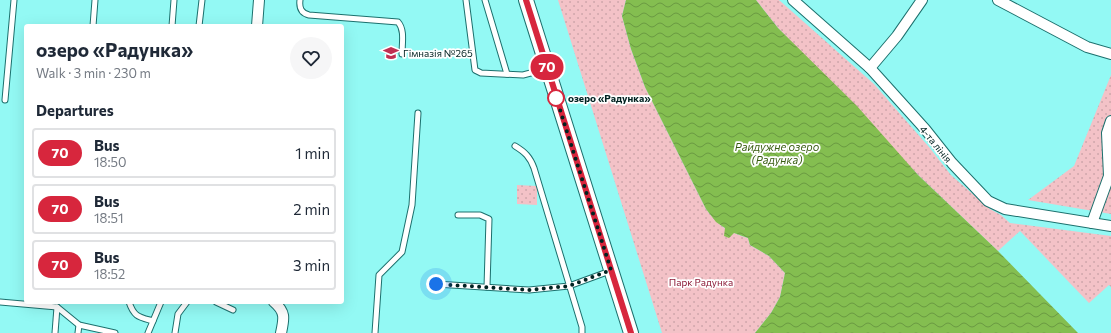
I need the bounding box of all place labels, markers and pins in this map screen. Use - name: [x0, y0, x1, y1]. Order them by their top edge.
- school or university icon: Гімназія №265: [382, 44, 400, 62]
- place label: Гімназія №265: [403, 47, 473, 59]
- marker: озеро «Радунка»: [547, 89, 565, 107]
- place label: озеро «Радунка»: [568, 92, 651, 104]

